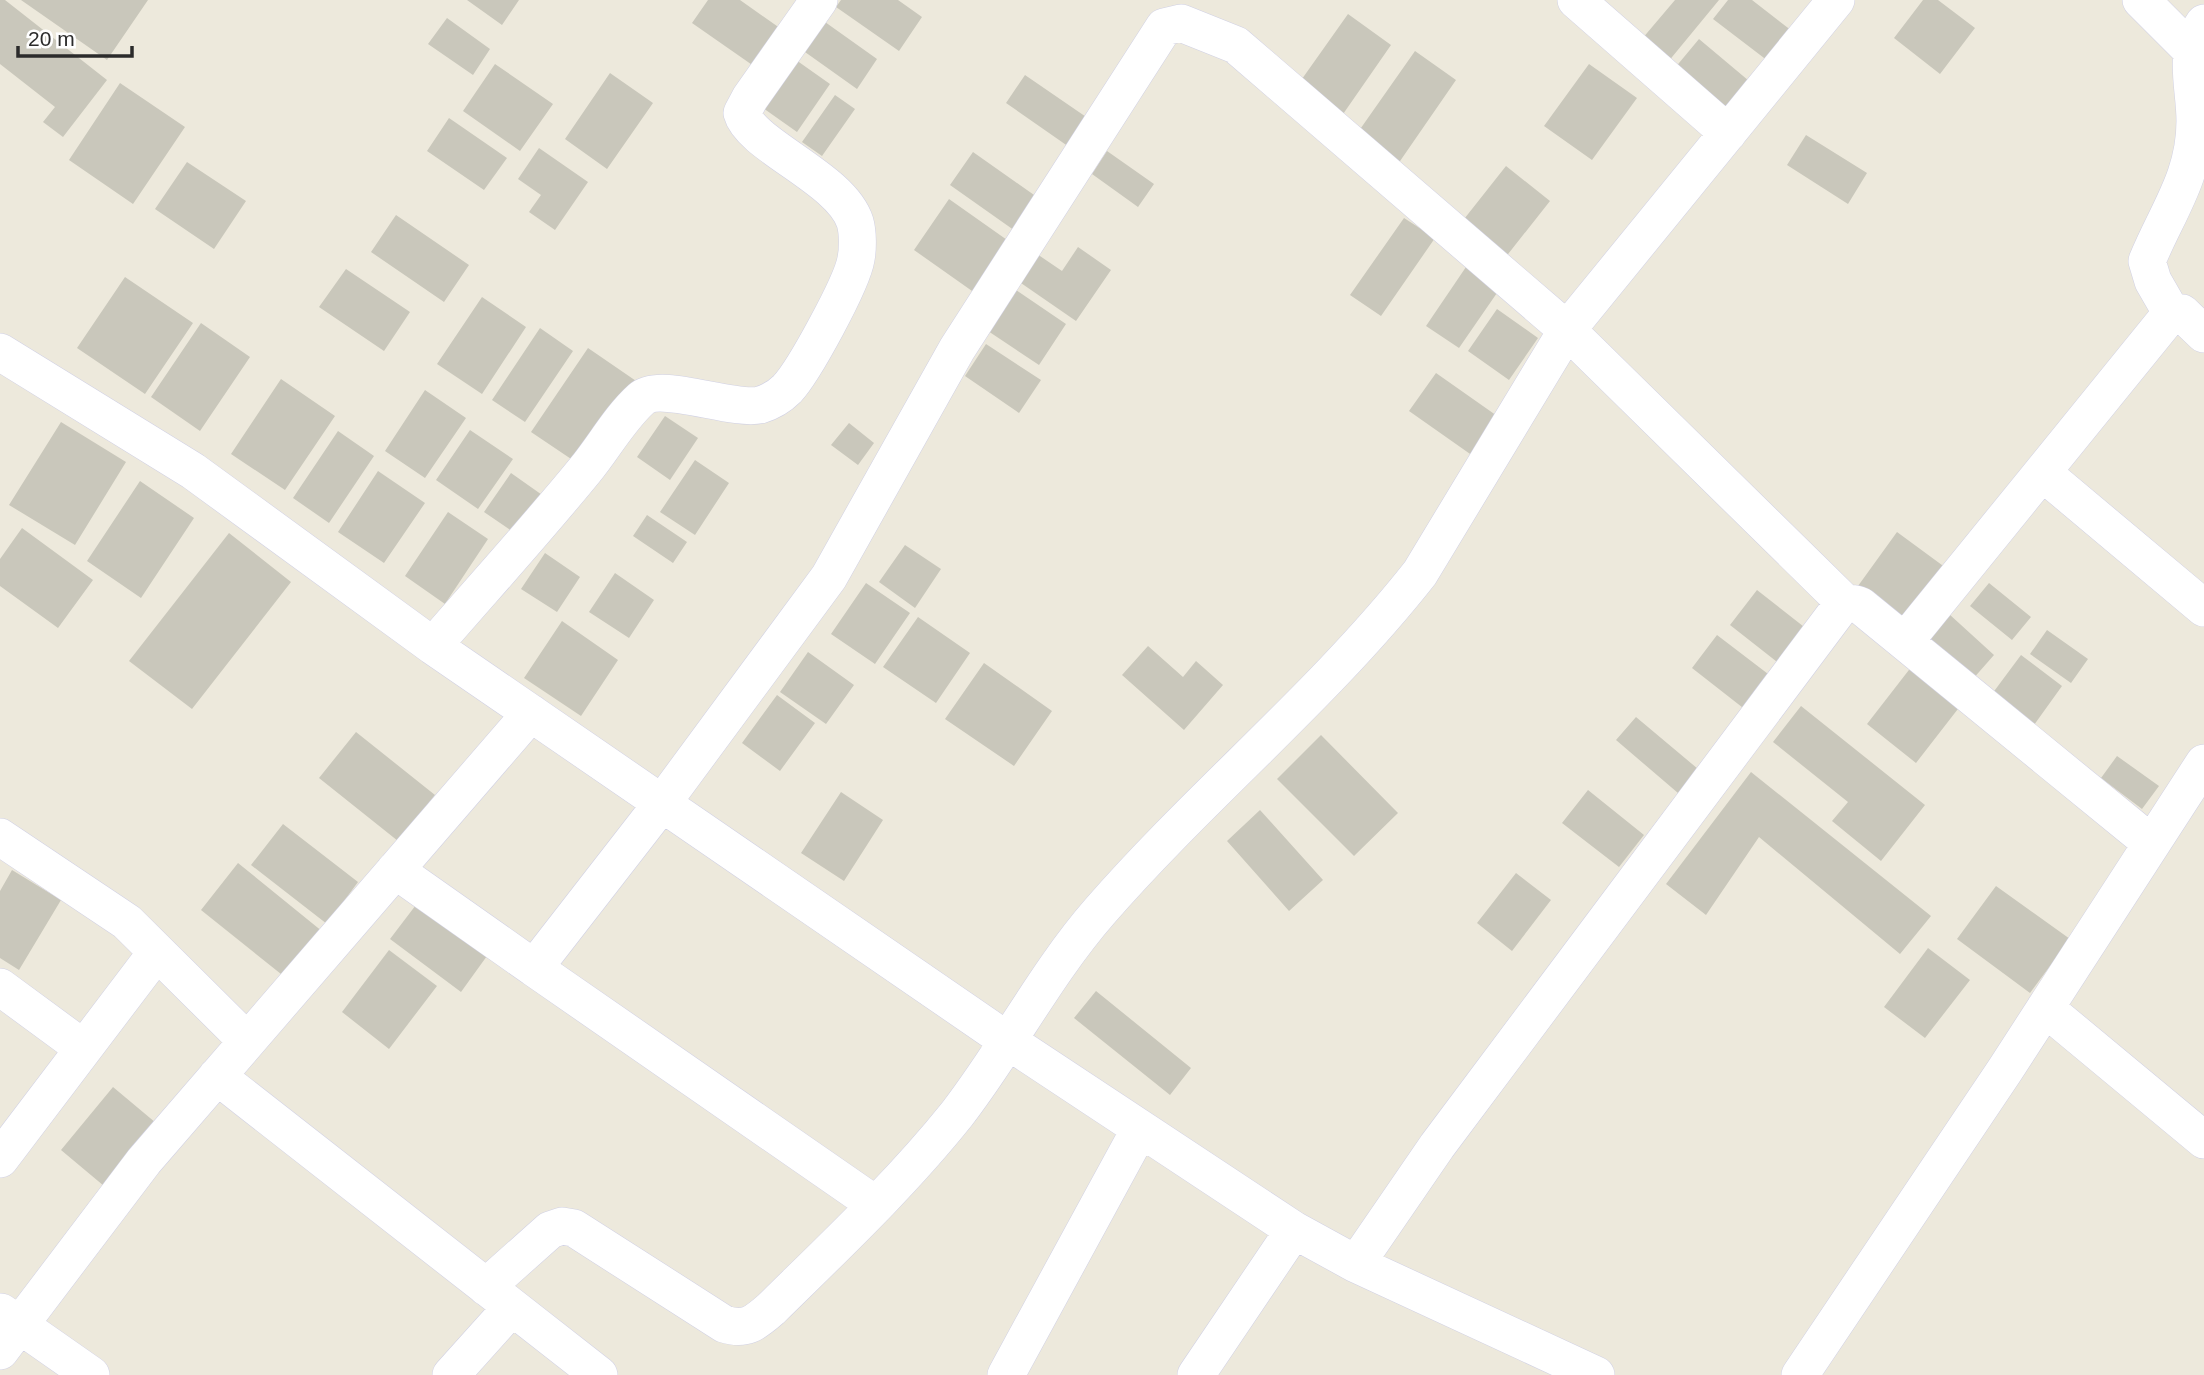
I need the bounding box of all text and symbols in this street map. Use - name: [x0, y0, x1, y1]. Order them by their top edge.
- scale bar: [18, 14, 131, 58]
- text: 20 m: [28, 27, 75, 50]

